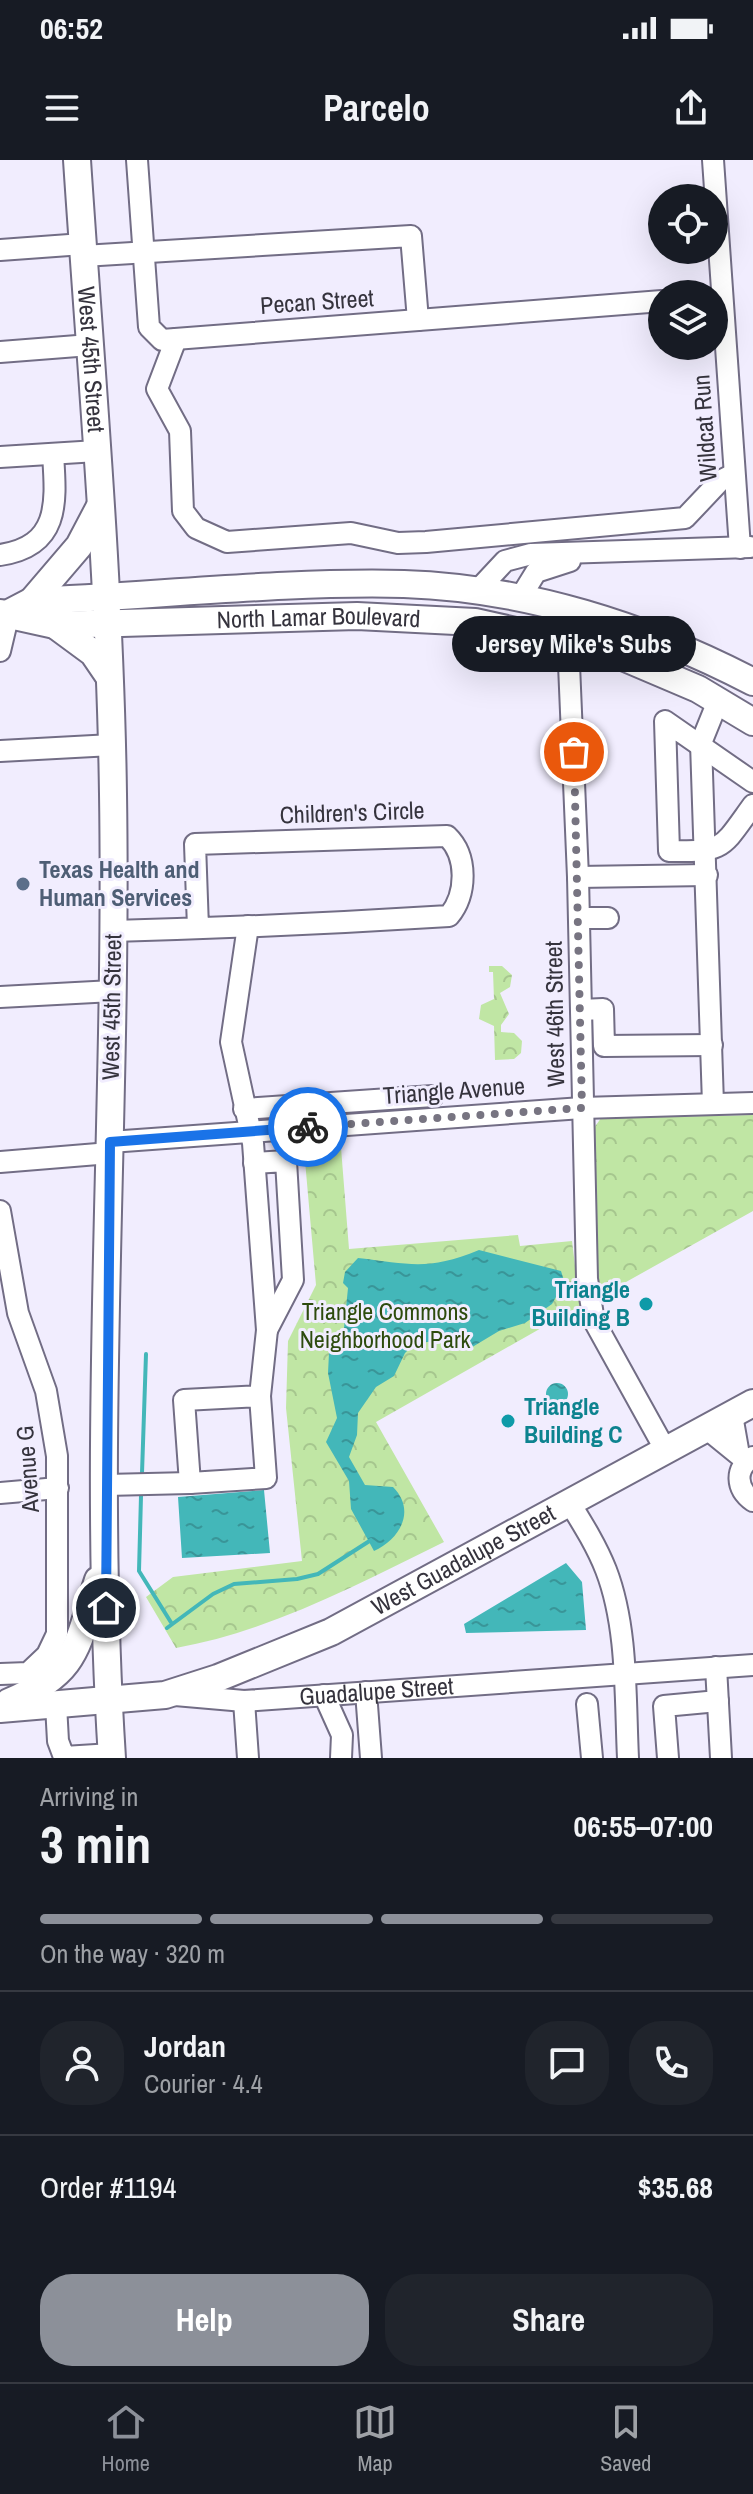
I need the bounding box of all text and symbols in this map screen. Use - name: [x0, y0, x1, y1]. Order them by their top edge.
- text: 06:52: [40, 8, 103, 48]
- text: Parcelo: [323, 84, 430, 132]
- icon: menu: [40, 86, 84, 130]
- icon: share: [669, 86, 713, 130]
- map controls: [648, 184, 728, 360]
- button: locate: [648, 184, 728, 264]
- button: layers: [648, 280, 728, 360]
- street label: Pecan Street: [259, 281, 375, 321]
- street label: West 45th Street: [71, 285, 113, 434]
- street label: Wildcat Run: [684, 373, 724, 483]
- street label: North Lamar Boulevard: [216, 599, 421, 635]
- callout: Jersey Mike's Subs: [452, 616, 696, 672]
- text: Jersey Mike's Subs: [476, 626, 672, 661]
- pin: [540, 718, 608, 786]
- icon: bag: [552, 730, 596, 774]
- street label: Children's Circle: [279, 793, 425, 831]
- place label: Texas Health and Human Services: [39, 853, 199, 913]
- marker: Texas Health and Human Services: [14, 875, 32, 893]
- street label: West 45th Street: [94, 933, 128, 1080]
- street label: West 46th Street: [537, 940, 571, 1087]
- street label: Triangle Avenue: [382, 1069, 526, 1111]
- courier: [268, 1087, 348, 1167]
- icon: bike: [286, 1105, 330, 1149]
- place label: Triangle Building B: [532, 1273, 630, 1333]
- park label: Triangle Commons Neighborhood Park: [300, 1295, 470, 1355]
- marker: Triangle Building B: [637, 1295, 655, 1313]
- place label: Triangle Building C: [524, 1390, 622, 1450]
- marker: Triangle Building C: [499, 1412, 517, 1430]
- street label: Avenue G: [8, 1424, 46, 1515]
- street label: West Guadalupe Street: [366, 1496, 561, 1622]
- pin: [72, 1574, 140, 1642]
- icon: home: [84, 1586, 128, 1630]
- street label: Guadalupe Street: [298, 1669, 455, 1712]
- text: Arriving in: [40, 1779, 138, 1814]
- text: 06:55–07:00: [574, 1806, 713, 1846]
- text: 3 min: [40, 1809, 151, 1879]
- text: On the way · 320 m: [40, 1936, 225, 1971]
- button: person: [40, 2021, 124, 2105]
- button: chat: [525, 2021, 609, 2105]
- button: phone: [629, 2021, 713, 2105]
- text: Jordan: [144, 2026, 226, 2066]
- text: Courier · 4.4: [144, 2066, 263, 2101]
- text: Order #1194: [40, 2167, 176, 2207]
- text: $35.68: [638, 2167, 713, 2207]
- button: Help: [40, 2274, 369, 2366]
- button: Share: [385, 2274, 713, 2366]
- tab: Home: [102, 2400, 150, 2478]
- tab: Map: [353, 2400, 397, 2478]
- tab: Saved: [600, 2400, 651, 2478]

